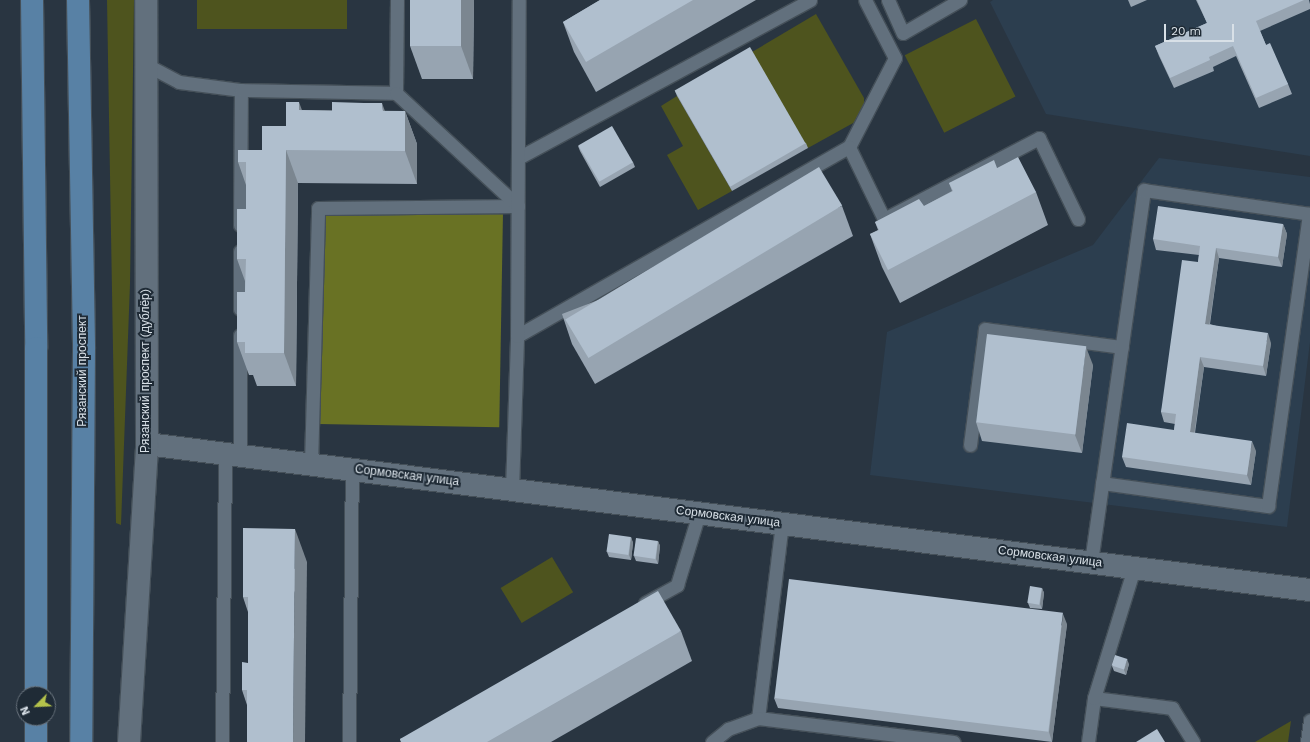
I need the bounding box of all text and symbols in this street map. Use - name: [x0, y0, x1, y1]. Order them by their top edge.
- scale bar: [1166, 16, 1236, 42]
- text: 20 m: [1171, 24, 1201, 38]
- street label: Рязанский проспект (дублёр): [139, 289, 153, 453]
- street label: Рязанский проспект: [76, 315, 90, 427]
- street label: Сормовская улица: [354, 462, 460, 490]
- street label: Сормовская улица: [675, 503, 781, 531]
- street label: Сормовская улица: [997, 543, 1103, 571]
- north arrow: [16, 686, 56, 726]
- text: N: [18, 704, 33, 717]

